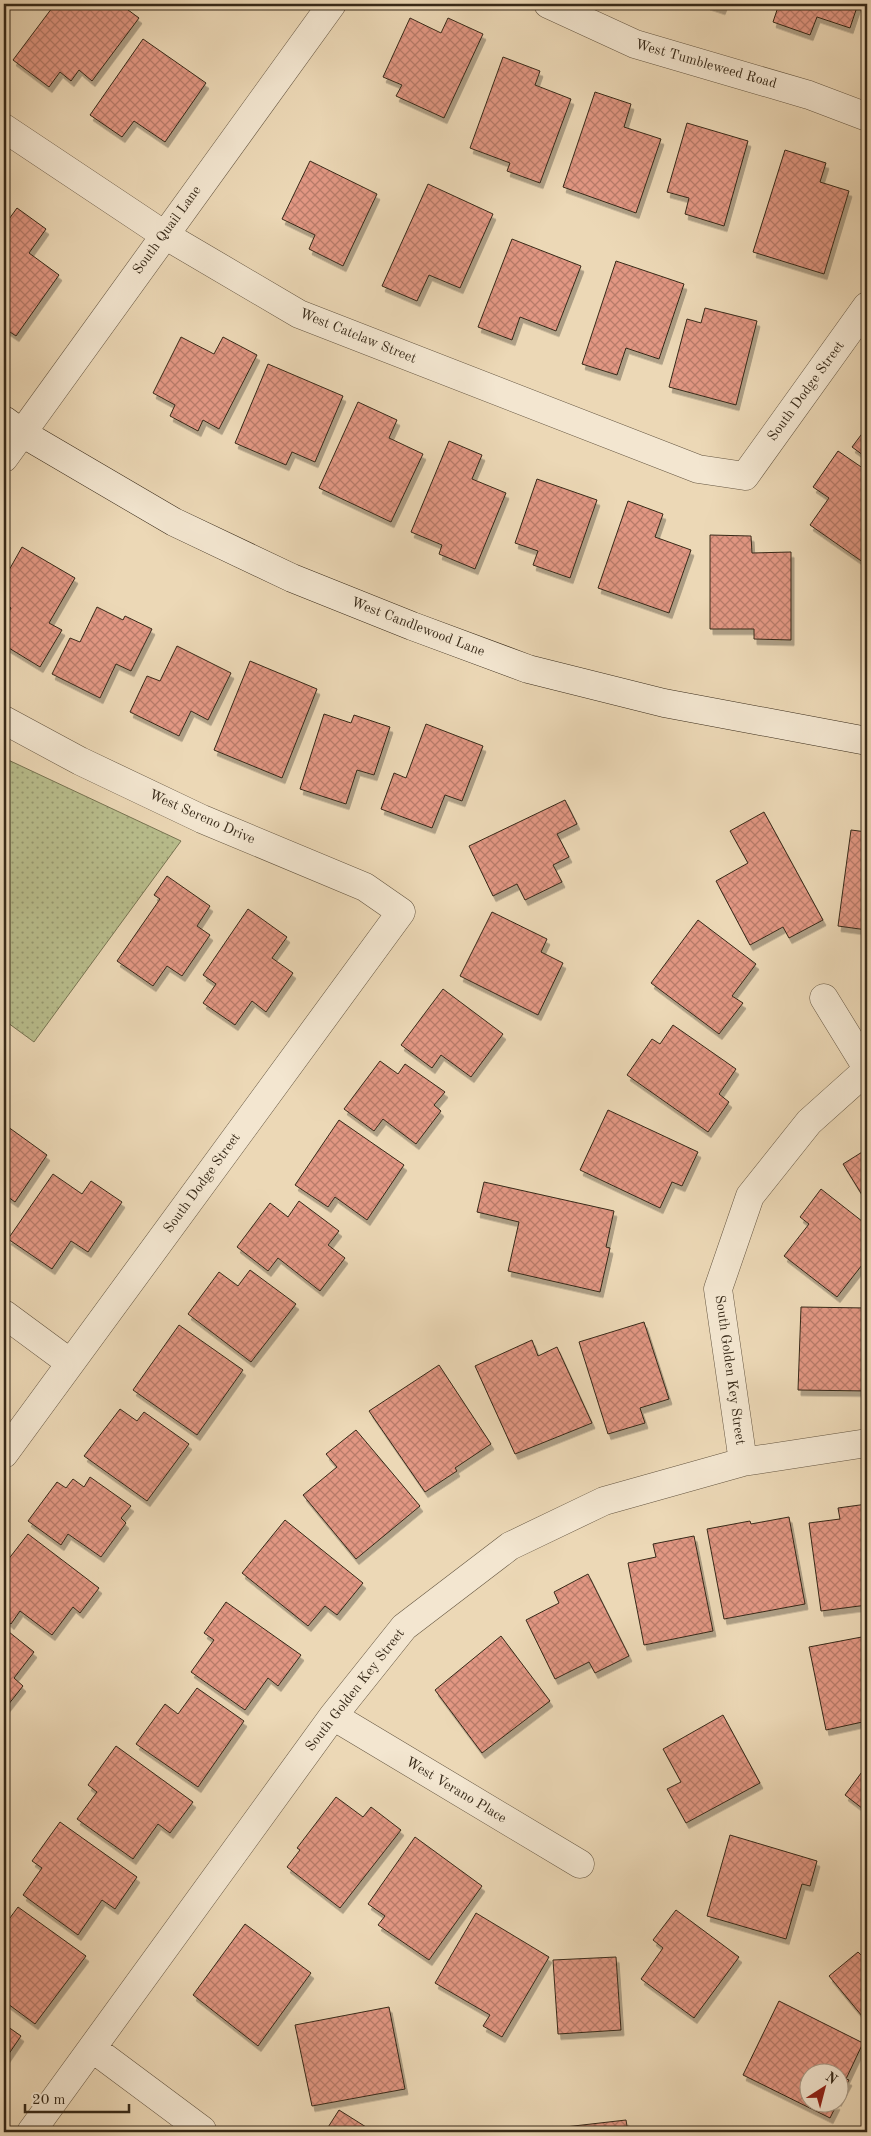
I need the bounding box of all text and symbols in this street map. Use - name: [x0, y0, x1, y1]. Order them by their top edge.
- street label: West Tumbleweed Road: [634, 37, 778, 91]
- street label: South Quail Lane: [130, 183, 204, 277]
- street label: West Catclaw Street: [298, 306, 418, 366]
- street label: South Dodge Street: [765, 338, 847, 444]
- street label: West Candlewood Lane: [349, 595, 487, 659]
- street label: West Sereno Drive: [147, 787, 257, 847]
- street label: South Dodge Street: [161, 1130, 243, 1236]
- street label: South Golden Key Street: [713, 1294, 747, 1446]
- street label: South Golden Key Street: [303, 1626, 407, 1754]
- street label: West Verano Place: [403, 1754, 509, 1826]
- north arrow: [798, 2064, 848, 2114]
- text: N: [823, 2069, 840, 2087]
- scale bar: [25, 2081, 129, 2113]
- text: 20 m: [32, 2093, 66, 2108]

